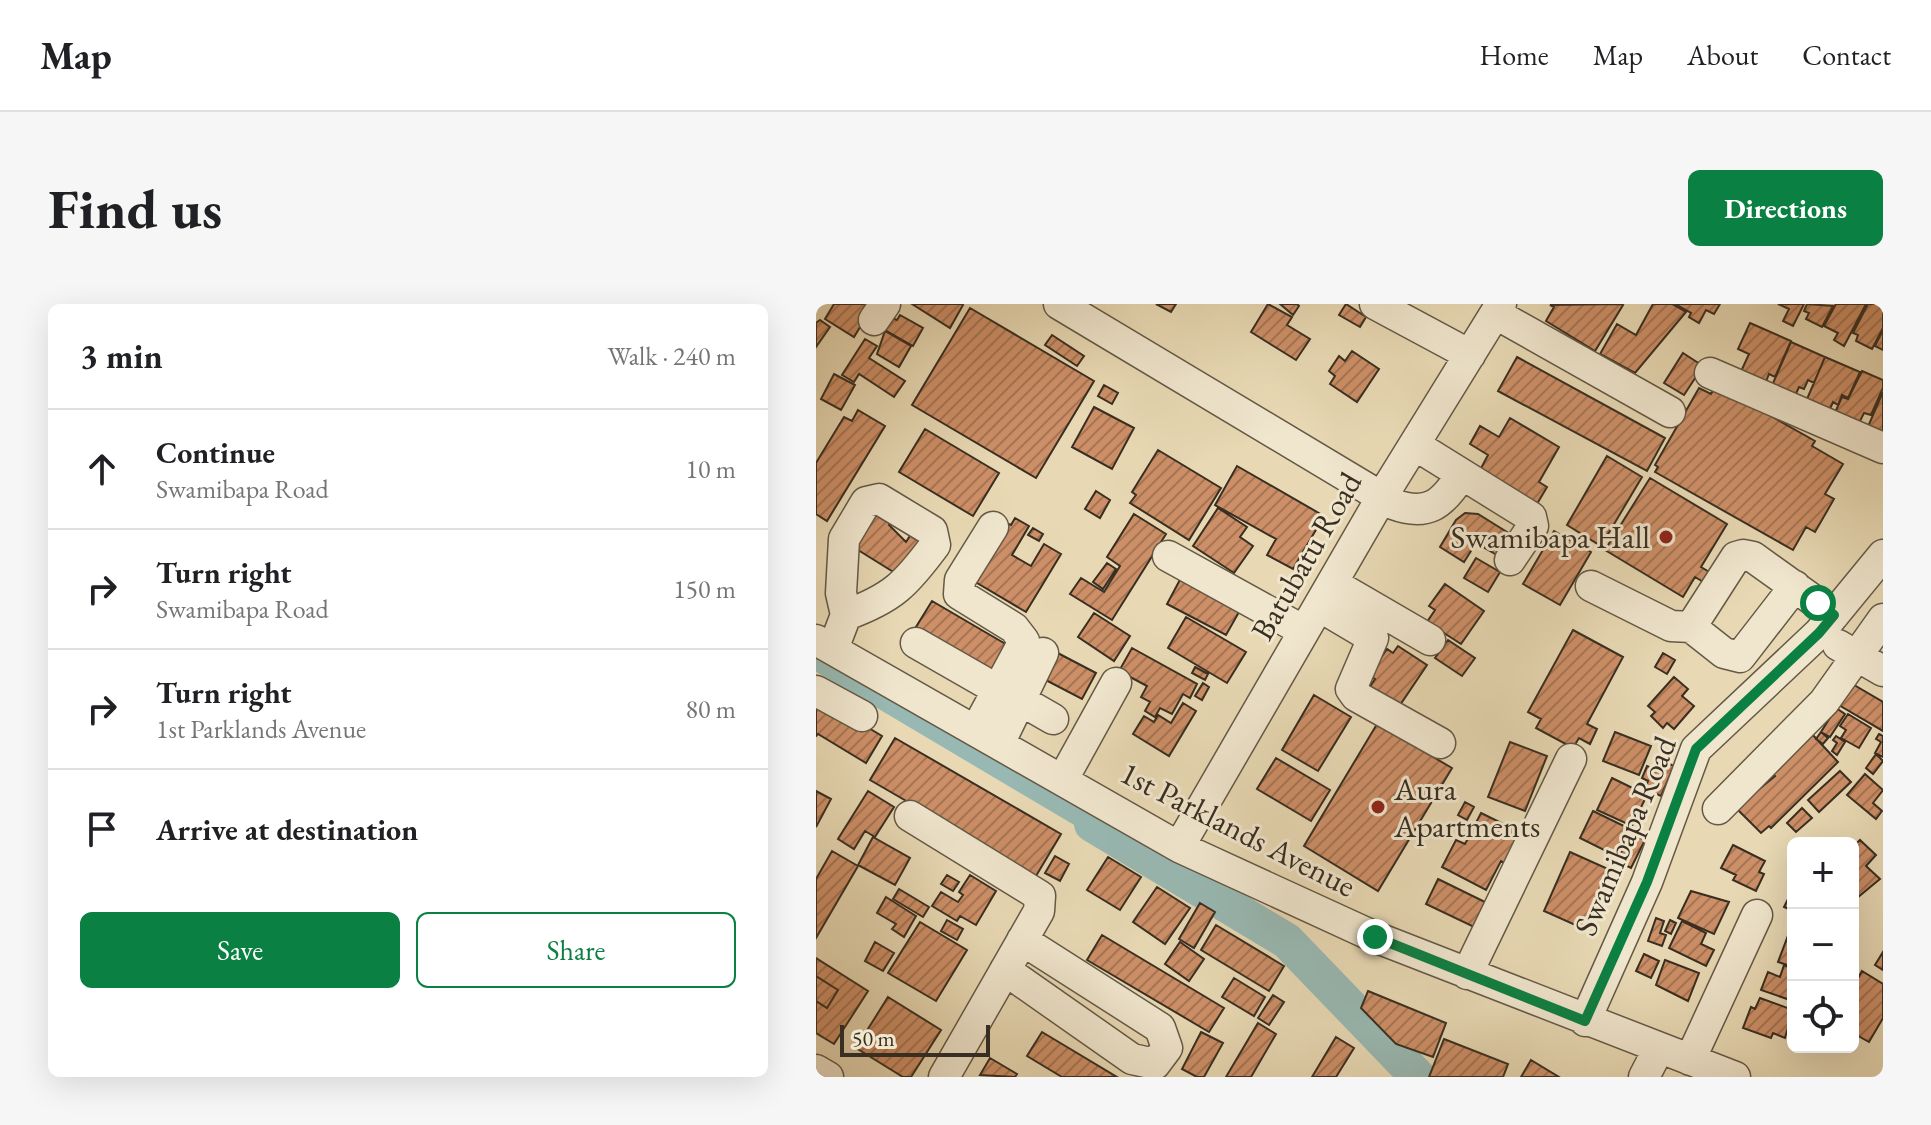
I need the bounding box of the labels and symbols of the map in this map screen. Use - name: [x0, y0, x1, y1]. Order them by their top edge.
- street label: Batubatu Road: [1241, 464, 1371, 648]
- place label: Swamibapa Hall: [1450, 516, 1650, 558]
- marker: Swamibapa Hall: [1657, 528, 1675, 546]
- route start: [1800, 585, 1836, 621]
- street label: Swamibapa Road: [1564, 729, 1686, 942]
- street label: 1st Parklands Avenue: [1113, 752, 1363, 906]
- place label: Aura Apartments: [1393, 768, 1540, 847]
- marker: Aura Apartments: [1369, 798, 1387, 816]
- route end: [1357, 919, 1393, 955]
- scale bar: [840, 1021, 990, 1057]

